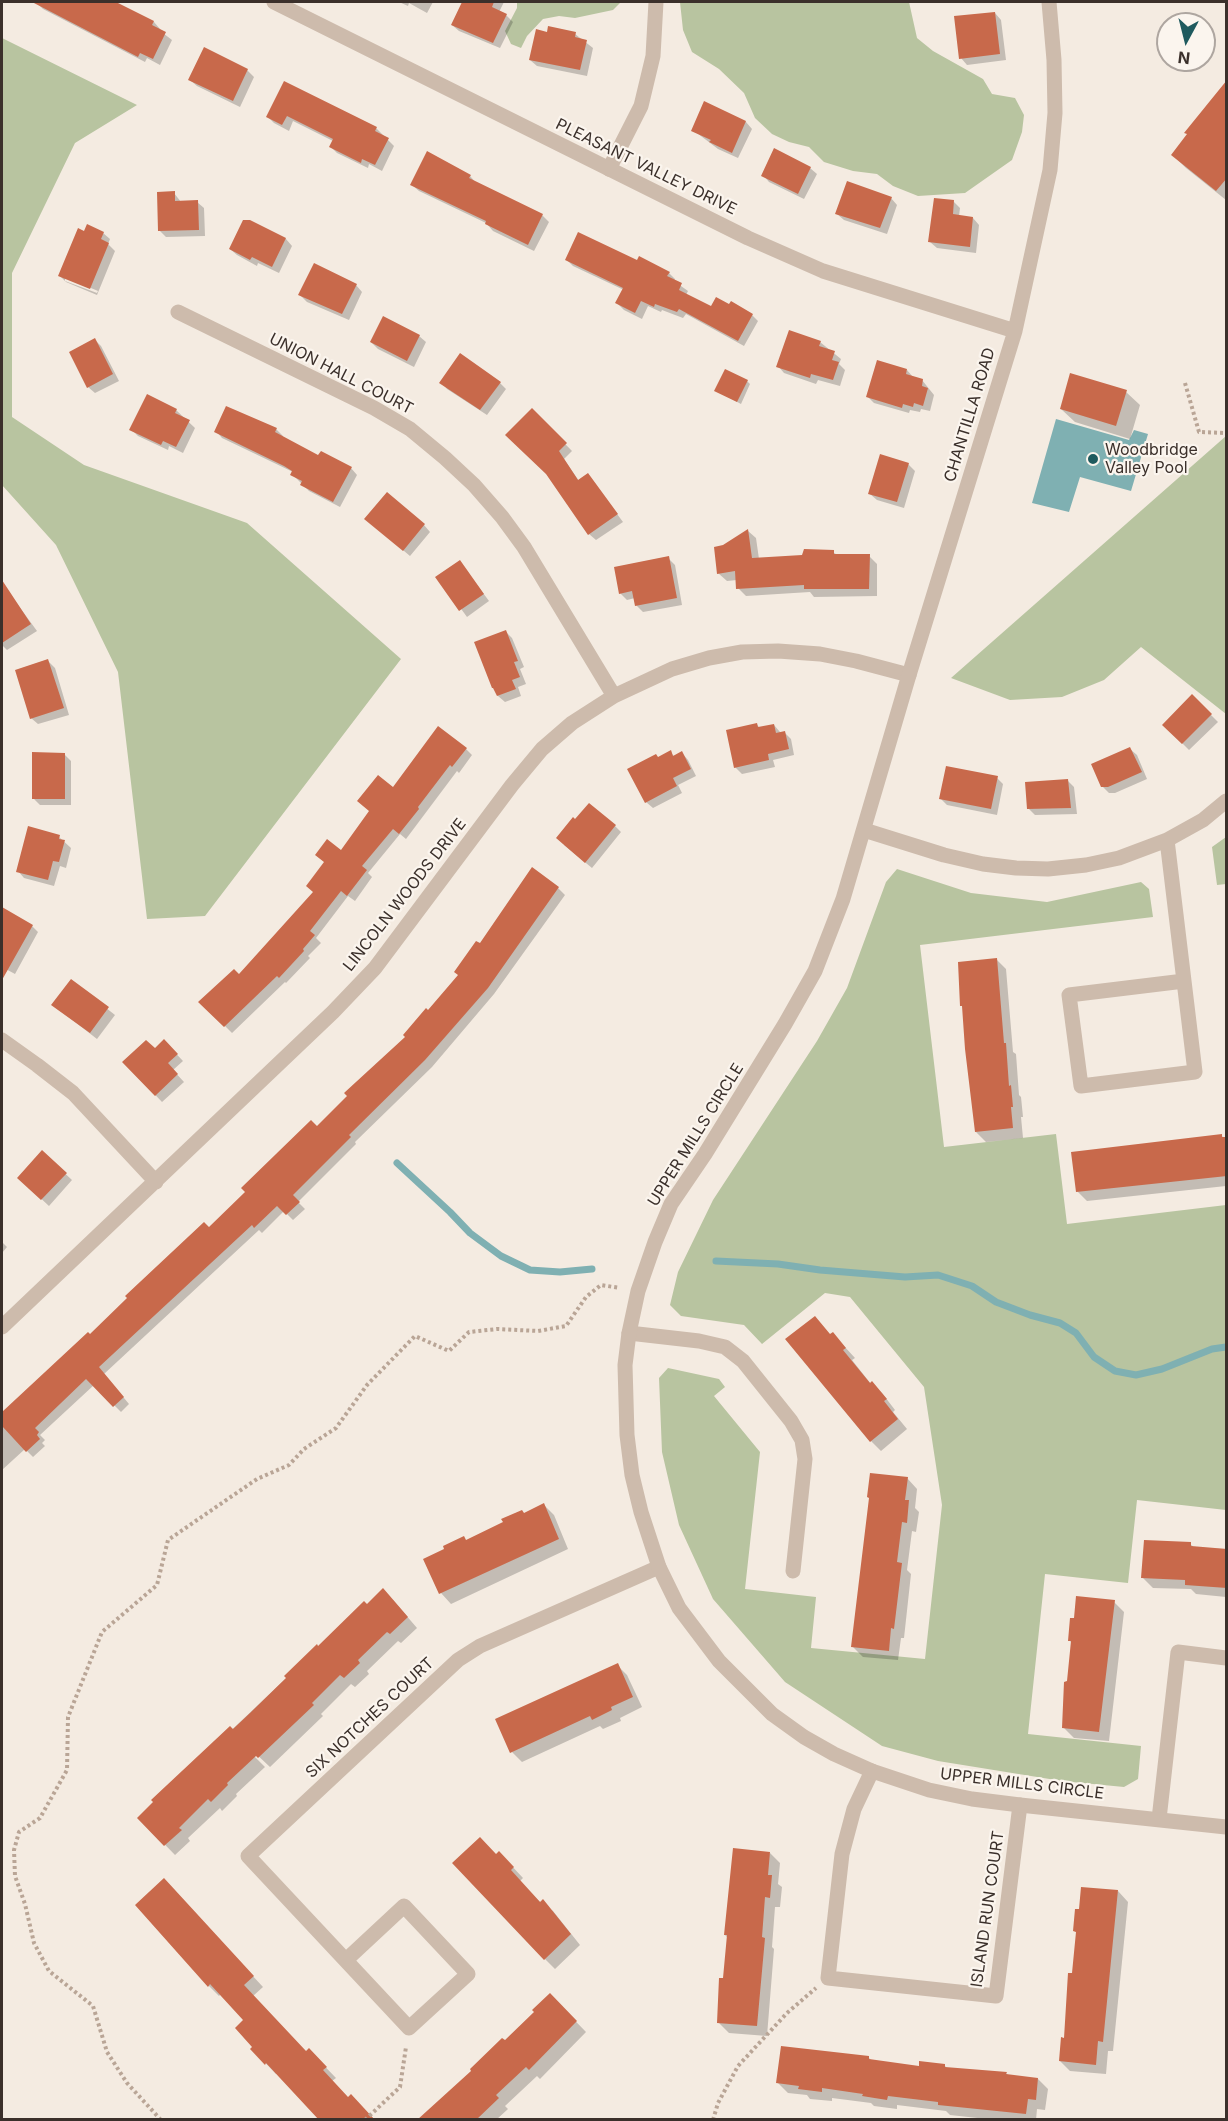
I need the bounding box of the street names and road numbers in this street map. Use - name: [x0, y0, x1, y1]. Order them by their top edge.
- street label: PLEASANT VALLEY DRIVE: [552, 115, 740, 219]
- street label: UNION HALL COURT: [266, 329, 416, 419]
- street label: CHANTILLA ROAD: [940, 345, 1000, 485]
- street label: LINCOLN WOODS DRIVE: [339, 815, 471, 975]
- street label: UPPER MILLS CIRCLE: [644, 1060, 748, 1210]
- street label: SIX NOTCHES COURT: [302, 1654, 438, 1782]
- street label: UPPER MILLS CIRCLE: [939, 1764, 1105, 1804]
- street label: ISLAND RUN COURT: [968, 1829, 1008, 1989]

